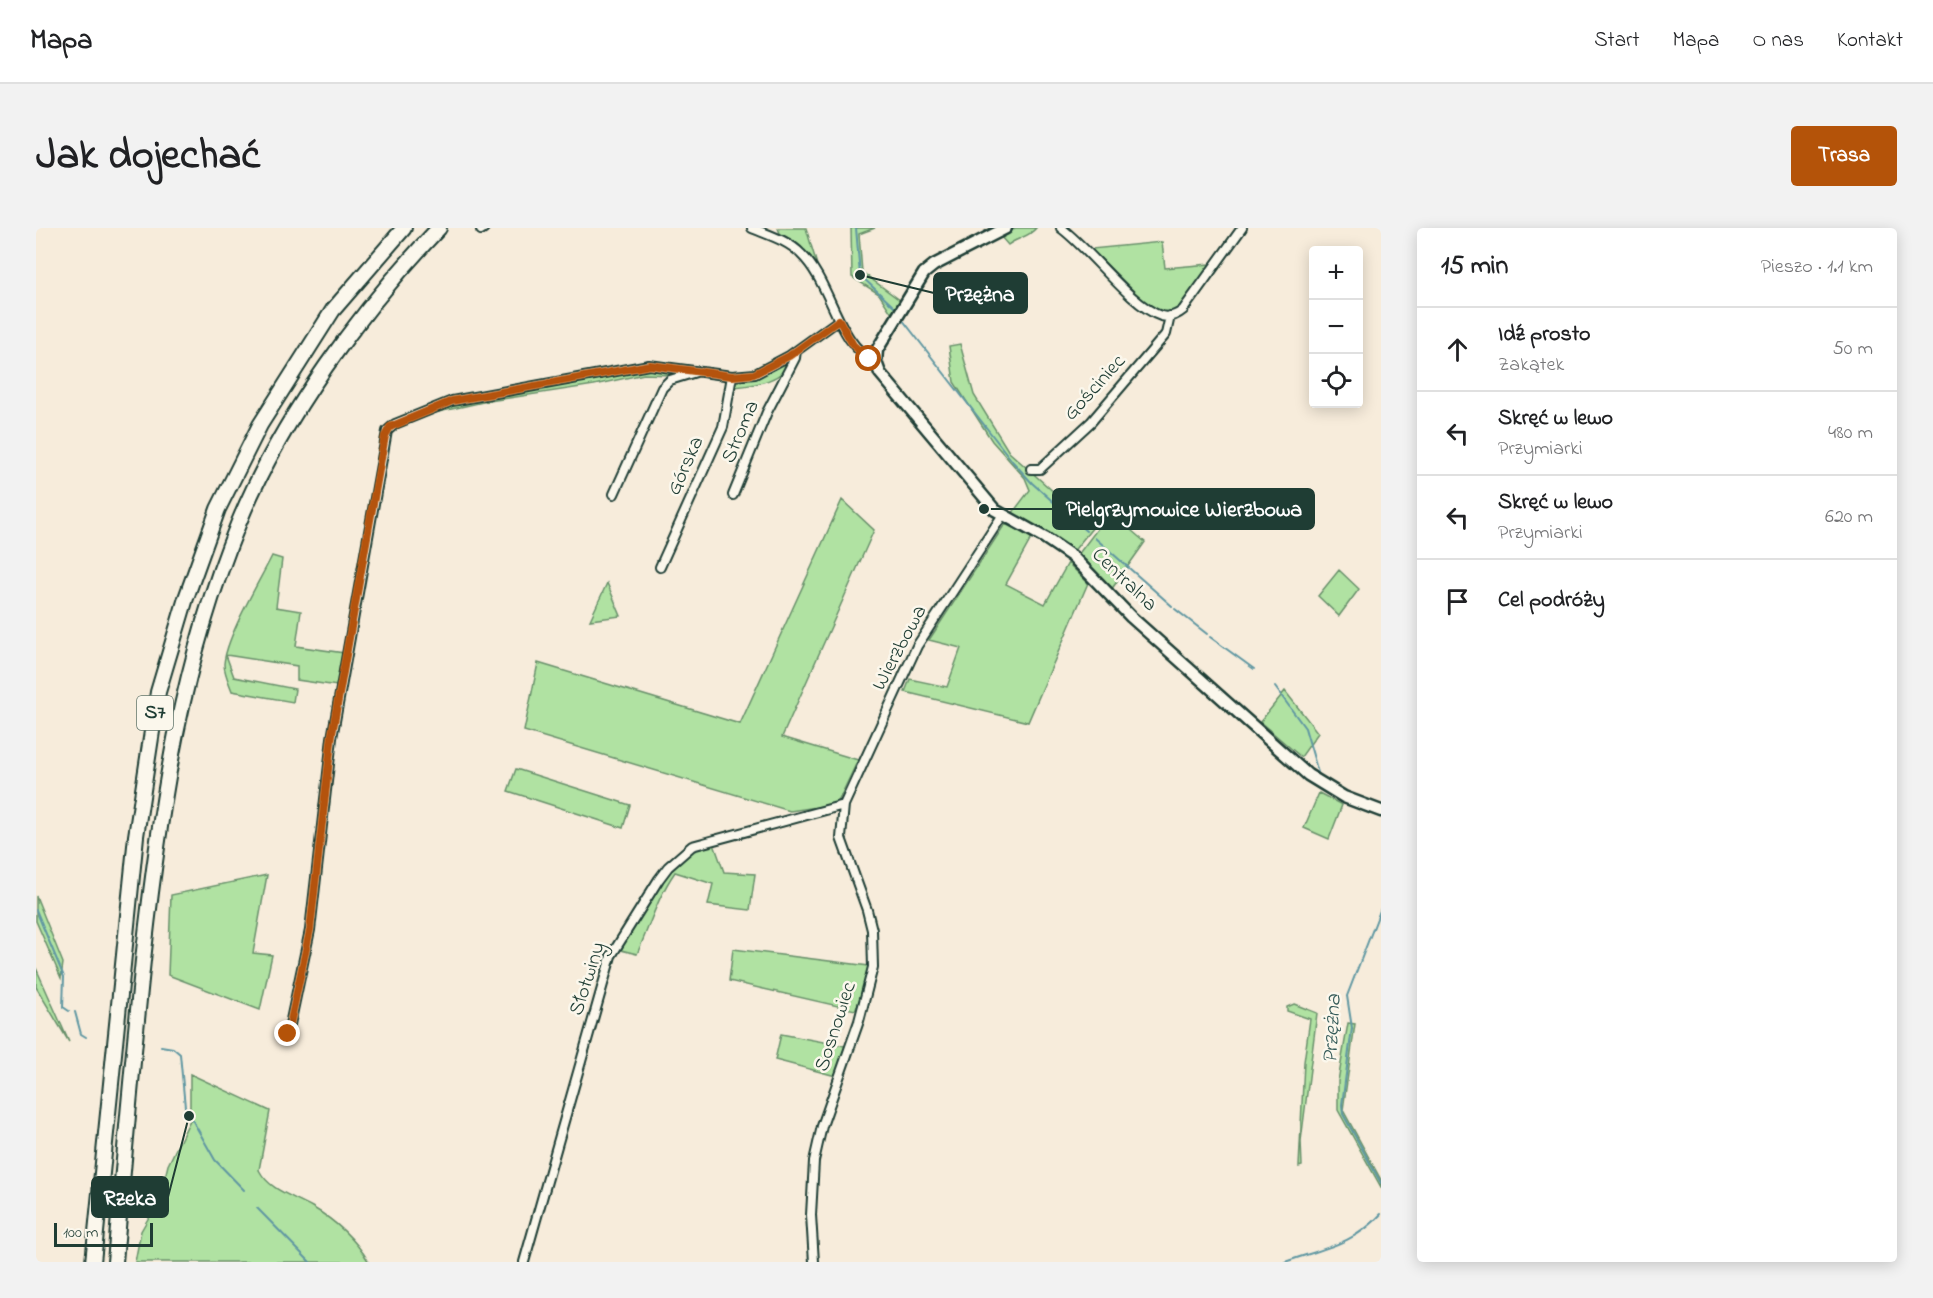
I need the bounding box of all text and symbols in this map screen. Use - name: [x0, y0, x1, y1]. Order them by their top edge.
- text: Mapa: [30, 21, 92, 62]
- text: Start: [1594, 26, 1640, 56]
- text: Mapa: [1673, 26, 1719, 56]
- text: O nas: [1752, 26, 1804, 56]
- text: Kontakt: [1837, 26, 1903, 56]
- text: Jak dojechać: [36, 126, 260, 187]
- button: Trasa: [1791, 126, 1897, 186]
- map controls: [1309, 246, 1363, 408]
- button: +: [1309, 246, 1363, 300]
- text: 15 min: [1441, 248, 1508, 286]
- text: Pieszo · 1.1 km: [1761, 253, 1873, 282]
- callout: Przężna: [934, 273, 1027, 313]
- text: Przężna: [945, 280, 1015, 312]
- button: −: [1309, 300, 1363, 354]
- text: Idź prosto: [1498, 319, 1591, 351]
- icon: ahead: [1441, 333, 1474, 366]
- text: 50 m: [1832, 335, 1873, 364]
- route start: [855, 345, 881, 371]
- street label: Gościniec: [1057, 347, 1134, 428]
- text: Zakątek: [1498, 351, 1564, 380]
- button: locate: [1309, 354, 1363, 408]
- street label: Stroma: [714, 396, 768, 468]
- text: Skręć w lewo: [1498, 403, 1613, 435]
- icon: left: [1441, 417, 1474, 450]
- text: 480 m: [1828, 419, 1873, 448]
- street label: Górska: [660, 432, 712, 500]
- text: Przymiarki: [1498, 435, 1583, 464]
- text: Skręć w lewo: [1498, 487, 1613, 519]
- callout: Pielgrzymowice Wierzbowa: [1053, 489, 1314, 529]
- text: Pielgrzymowice Wierzbowa: [1066, 495, 1302, 528]
- icon: left: [1441, 501, 1474, 534]
- text: 620 m: [1825, 503, 1873, 532]
- text: Przymiarki: [1498, 519, 1583, 548]
- street label: Centralna: [1084, 541, 1164, 619]
- icon: arrive: [1441, 585, 1474, 618]
- text: Cel podróży: [1498, 585, 1605, 617]
- street label: Wierzbowa: [865, 600, 935, 696]
- road number: S7: [137, 696, 173, 730]
- street label: Słotwiny: [562, 938, 616, 1020]
- street label: Sosnowiec: [807, 978, 865, 1076]
- water label: Przężna: [1315, 992, 1351, 1064]
- route end: [274, 1020, 300, 1046]
- callout: Rzeka: [92, 1177, 168, 1217]
- text: Rzeka: [104, 1184, 156, 1216]
- scale bar: [54, 1220, 153, 1248]
- text: 100 m: [63, 1221, 98, 1245]

